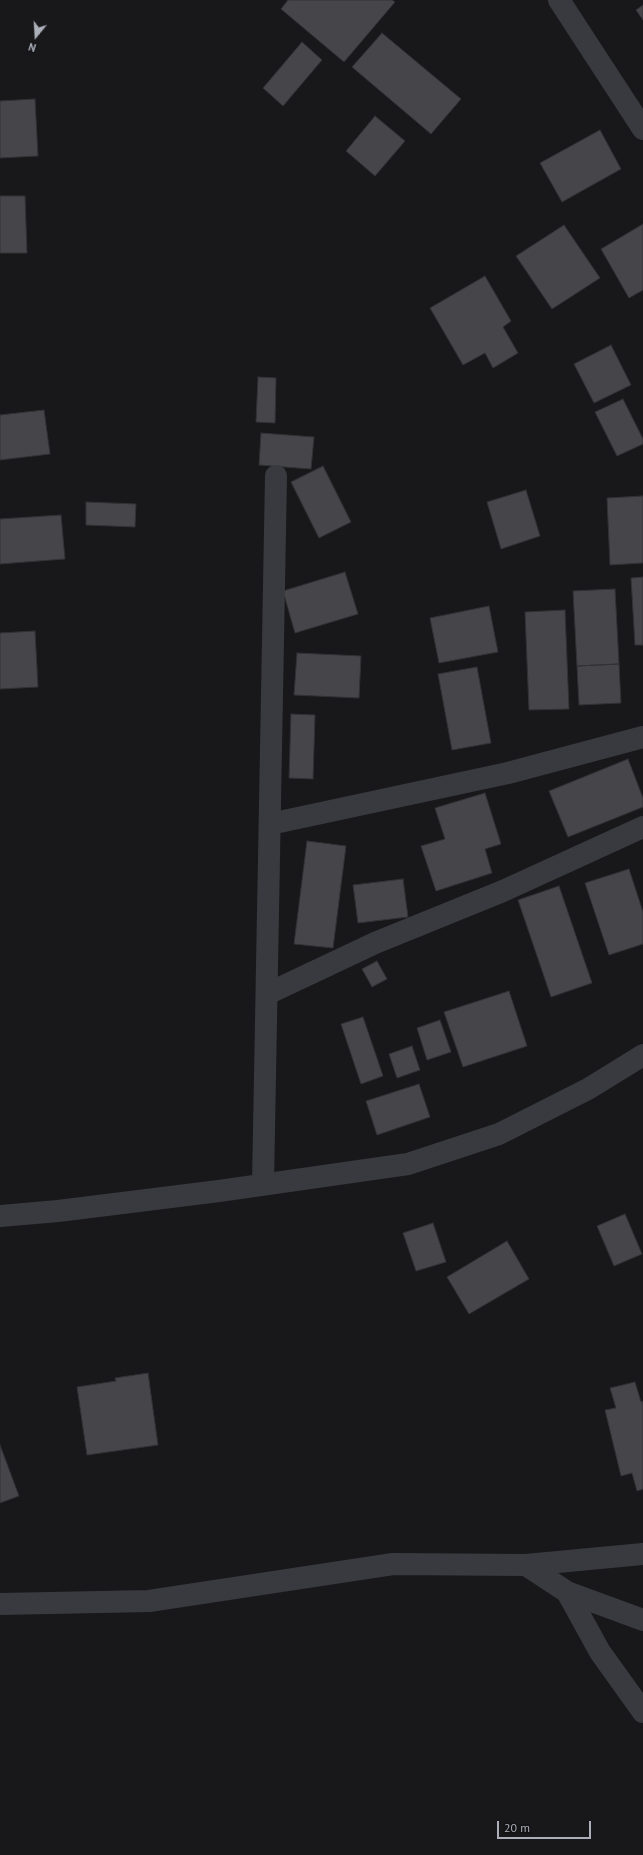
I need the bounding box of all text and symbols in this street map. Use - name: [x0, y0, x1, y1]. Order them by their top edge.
- north arrow: [16, 16, 56, 56]
- text: N: [27, 40, 38, 55]
- scale bar: [499, 1813, 593, 1839]
- text: 20 m: [504, 1820, 530, 1835]

